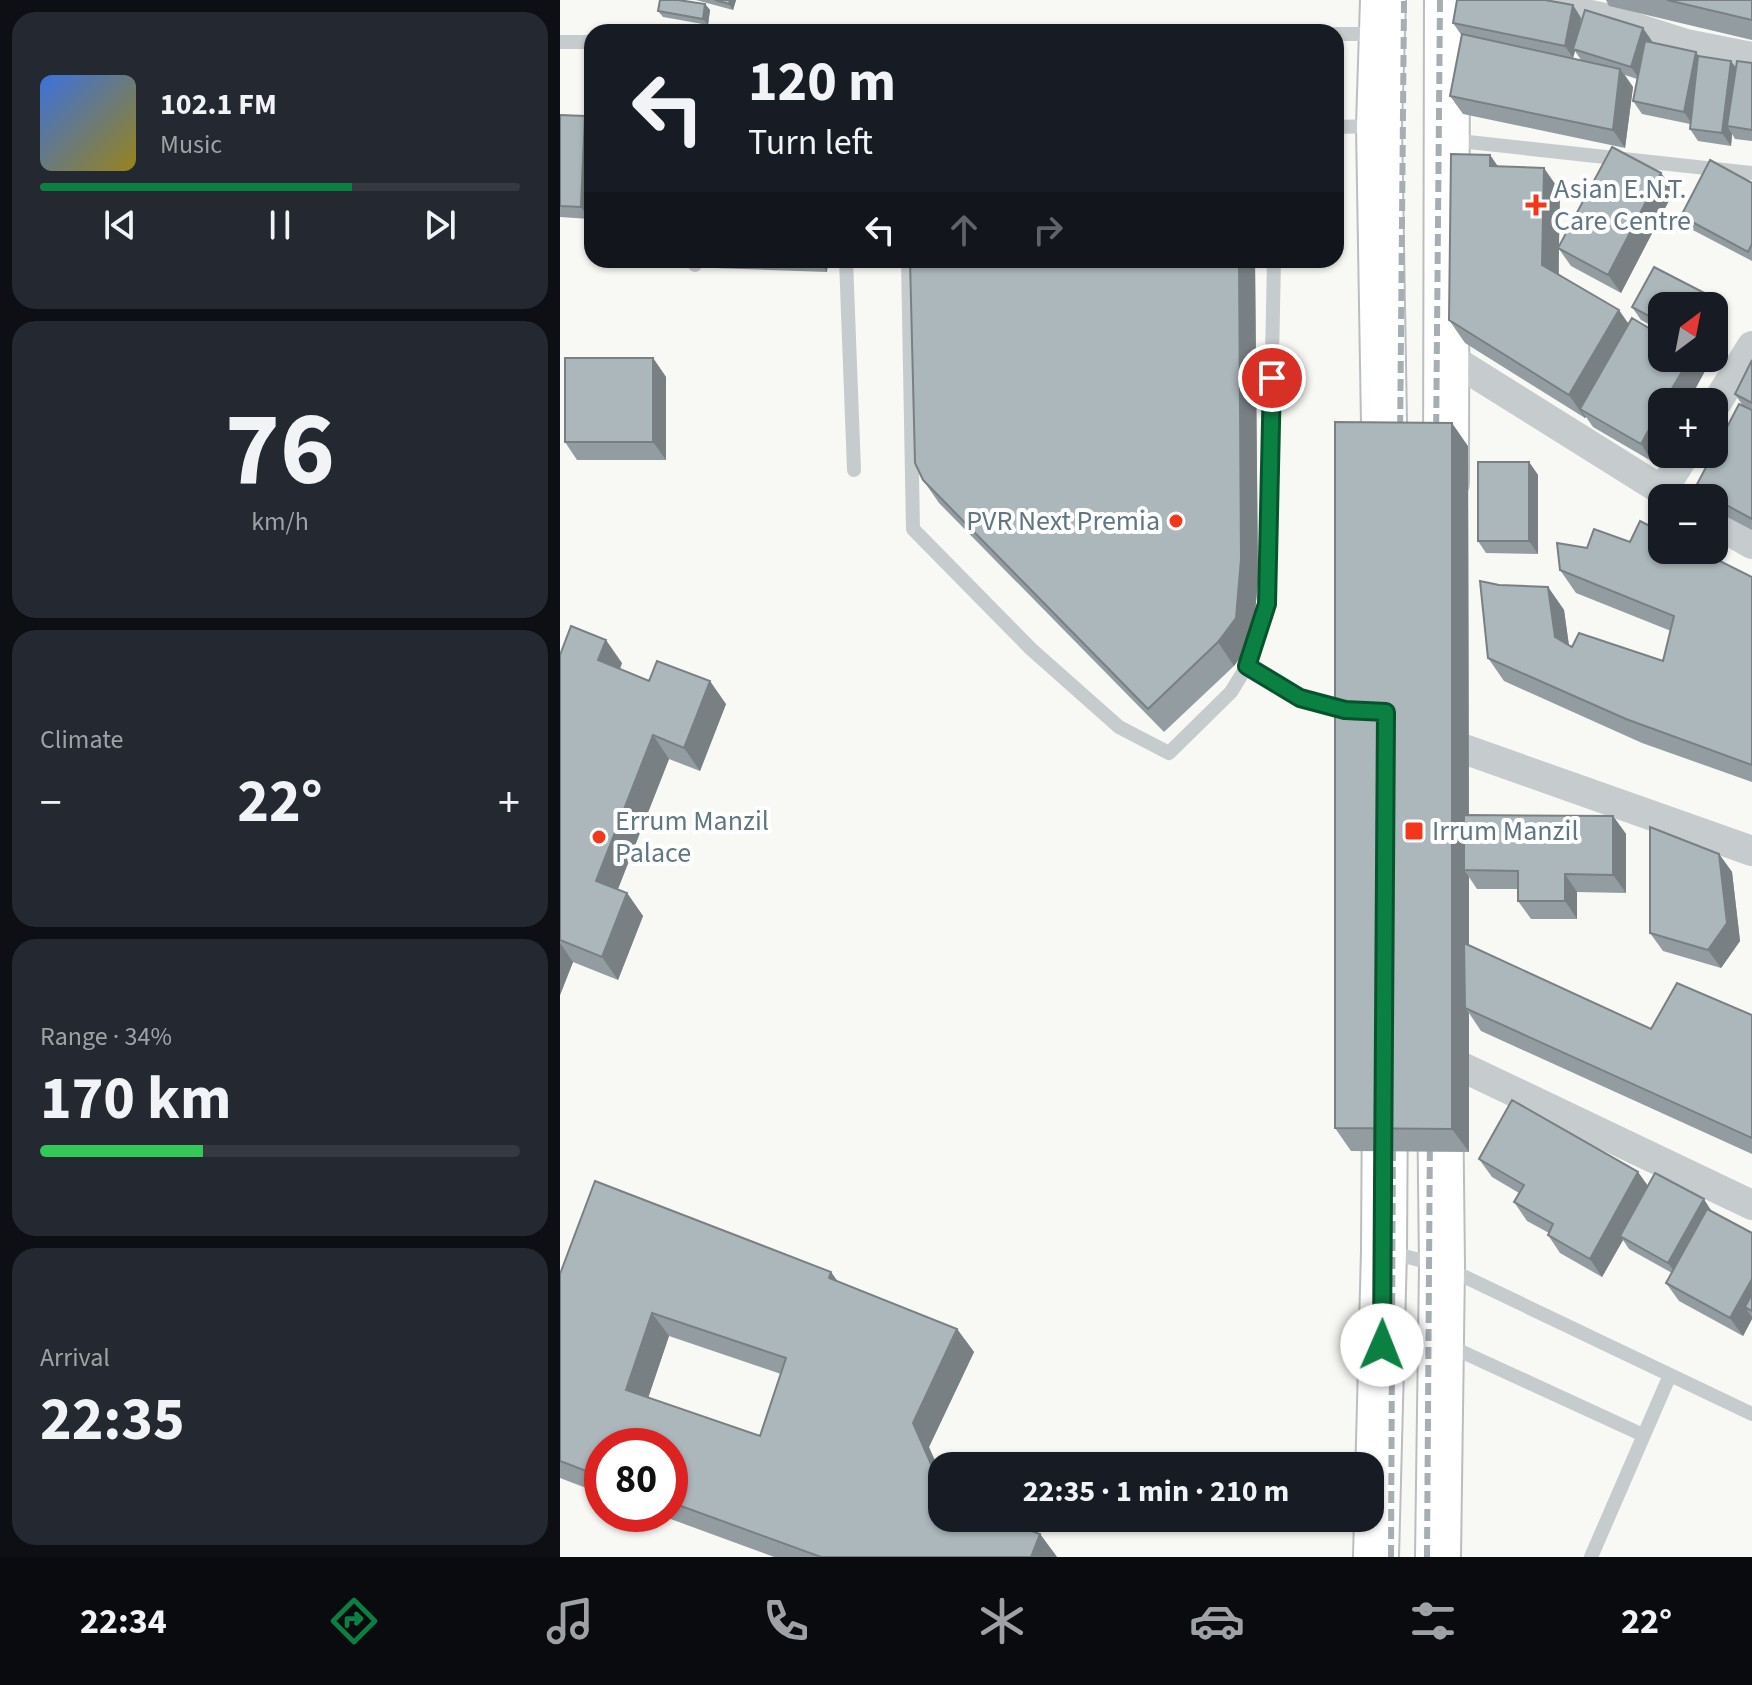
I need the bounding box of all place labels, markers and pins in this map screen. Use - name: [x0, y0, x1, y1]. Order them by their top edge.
- place label: Asian E.N.T. Care Centre: [1554, 169, 1691, 241]
- marker: Asian E.N.T. Care Centre: [1525, 194, 1547, 216]
- pin: [1238, 344, 1306, 412]
- place label: PVR Next Premia: [966, 501, 1160, 541]
- marker: PVR Next Premia: [1167, 512, 1185, 530]
- place label: Errum Manzil Palace: [615, 801, 769, 873]
- place label: Irrum Manzil: [1432, 811, 1579, 851]
- marker: Irrum Manzil: [1403, 820, 1425, 842]
- marker: Errum Manzil Palace: [590, 828, 608, 846]

